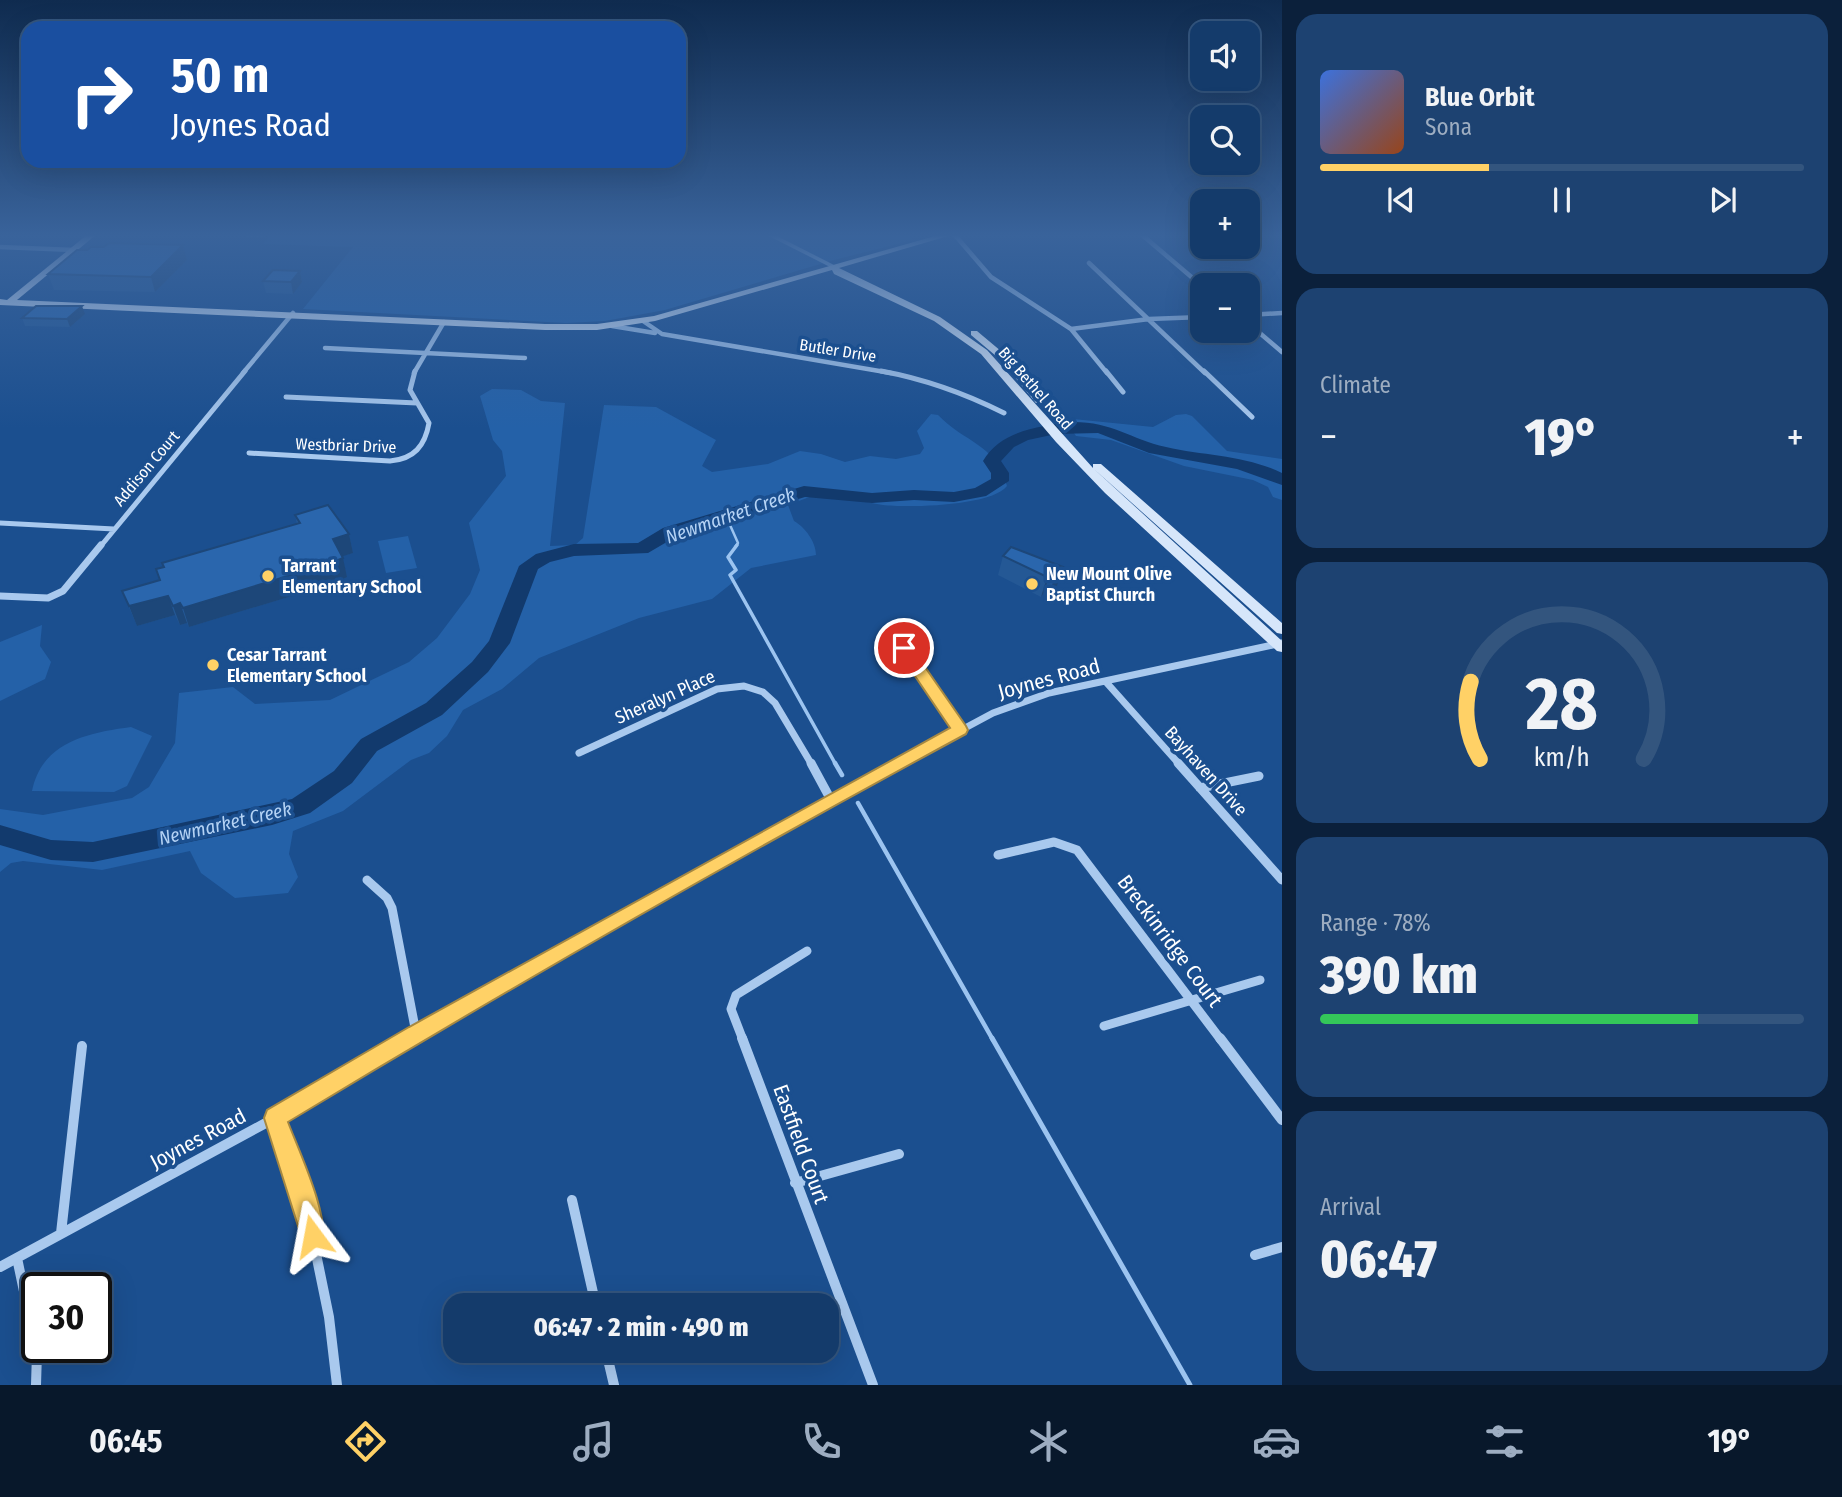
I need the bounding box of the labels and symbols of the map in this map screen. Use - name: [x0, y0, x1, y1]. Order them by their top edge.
- street label: Butler Drive: [798, 335, 878, 366]
- street label: Big Bethel Road: [995, 343, 1077, 434]
- street label: Addison Court: [109, 426, 184, 510]
- street label: Westbriar Drive: [295, 434, 397, 457]
- water label: Newmarket Creek: [662, 483, 798, 548]
- place label: Tarrant Elementary School: [282, 555, 421, 598]
- place label: New Mount Olive Baptist Church: [1046, 563, 1172, 606]
- marker: Tarrant Elementary School: [260, 568, 276, 584]
- marker: New Mount Olive Baptist Church: [1024, 576, 1040, 592]
- pin: [874, 618, 934, 678]
- place label: Cesar Tarrant Elementary School: [227, 644, 366, 687]
- street label: Joynes Road: [995, 653, 1103, 705]
- marker: Cesar Tarrant Elementary School: [205, 657, 221, 673]
- street label: Sheralyn Place: [612, 665, 718, 729]
- street label: Bayhaven Drive: [1160, 722, 1252, 820]
- water label: Newmarket Creek: [157, 797, 294, 850]
- street label: Breckinridge Court: [1112, 870, 1228, 1012]
- street label: Eastfield Court: [767, 1081, 835, 1207]
- street label: Joynes Road: [146, 1103, 250, 1175]
- position arrow: [276, 1199, 350, 1273]
- speed limit sign: 30: [21, 1272, 112, 1363]

